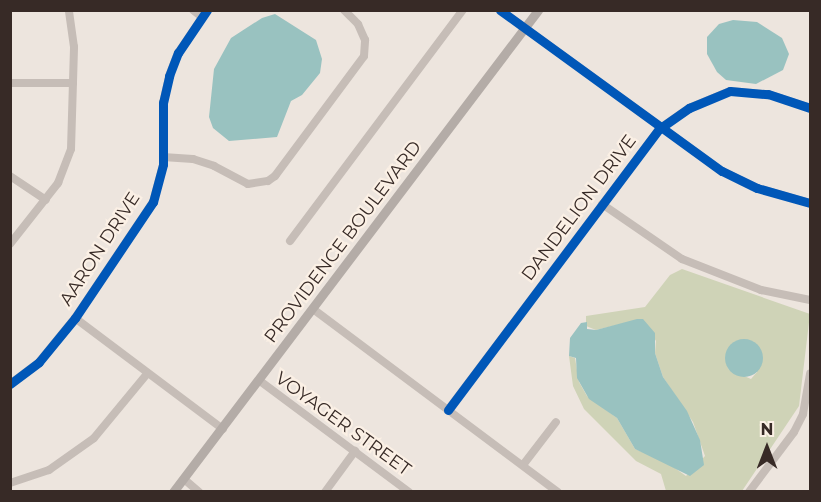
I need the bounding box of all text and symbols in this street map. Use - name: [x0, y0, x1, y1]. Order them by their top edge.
- street label: DANDELION DRIVE: [517, 131, 641, 285]
- street label: PROVIDENCE BOULEVARD: [260, 137, 426, 347]
- street label: AARON DRIVE: [55, 188, 145, 310]
- street label: VOYAGER STREET: [271, 368, 415, 480]
- north arrow: [737, 418, 797, 478]
- text: N: [761, 420, 773, 439]

